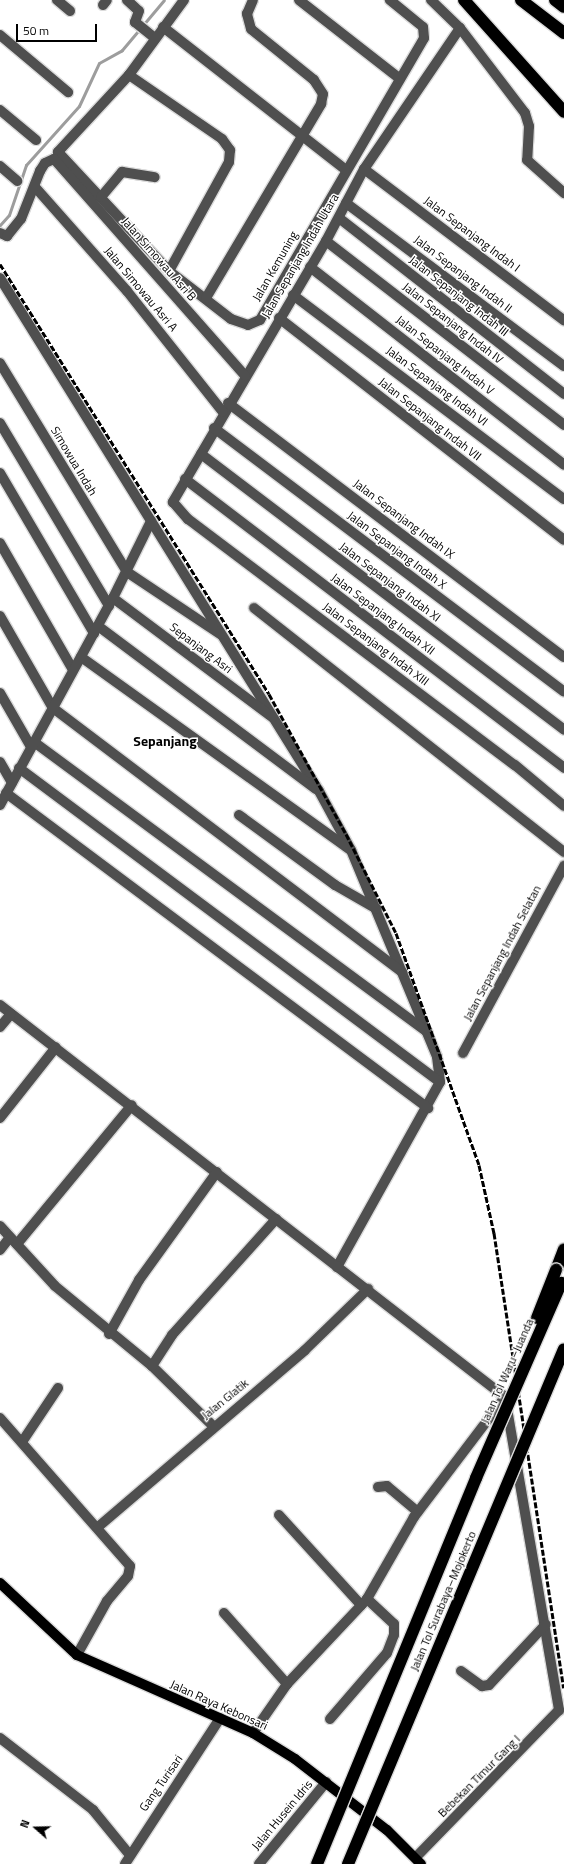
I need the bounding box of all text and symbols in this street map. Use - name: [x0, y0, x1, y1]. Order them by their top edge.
- scale bar: [18, 16, 99, 42]
- text: 50 m: [23, 21, 49, 40]
- street label: Jalan Sepanjang Indah Utara: [258, 191, 342, 321]
- street label: Jalan Sepanjang Indah I: [421, 193, 523, 275]
- street label: Jalan Simowau Asri B: [119, 214, 199, 304]
- street label: Jalan Kemuning: [249, 229, 301, 303]
- street label: Jalan Sepanjang Indah II: [411, 232, 515, 316]
- street label: Jalan Simowau Asri A: [101, 244, 181, 334]
- street label: Jalan Sepanjang Indah III: [406, 253, 512, 339]
- street label: Jalan Sepanjang Indah IV: [400, 279, 506, 367]
- street label: Jalan Sepanjang Indah V: [393, 312, 497, 398]
- street label: Jalan Sepanjang Indah VI: [383, 343, 491, 429]
- street label: Jalan Sepanjang Indah VII: [376, 374, 484, 464]
- street label: Simowua Indah: [48, 424, 100, 498]
- street label: Jalan Sepanjang Indah IX: [351, 476, 457, 562]
- street label: Jalan Sepanjang Indah X: [345, 508, 449, 592]
- street label: Jalan Sepanjang Indah XI: [337, 539, 443, 625]
- street label: Jalan Sepanjang Indah XII: [328, 570, 438, 658]
- street label: Jalan Sepanjang Indah XIII: [320, 599, 432, 689]
- street label: Sepanjang Asri: [167, 620, 235, 676]
- district label: Sepanjang: [133, 733, 197, 749]
- street label: Jalan Sepanjang Indah Selatan: [460, 883, 544, 1023]
- street label: Jalan Tol Waru–Juanda: [477, 1316, 537, 1426]
- street label: Jalan Glatik: [199, 1376, 251, 1422]
- street label: Jalan Tol Surabaya–Mojokerto: [407, 1529, 479, 1673]
- street label: Jalan Raya Kebonsari: [168, 1677, 270, 1733]
- street label: Bebekan Timur Gang I: [435, 1732, 523, 1820]
- street label: Gang Turisari: [136, 1752, 186, 1814]
- street label: Jalan Husein Idris: [249, 1777, 315, 1853]
- north arrow: [16, 1808, 56, 1848]
- text: N: [16, 1818, 34, 1830]

